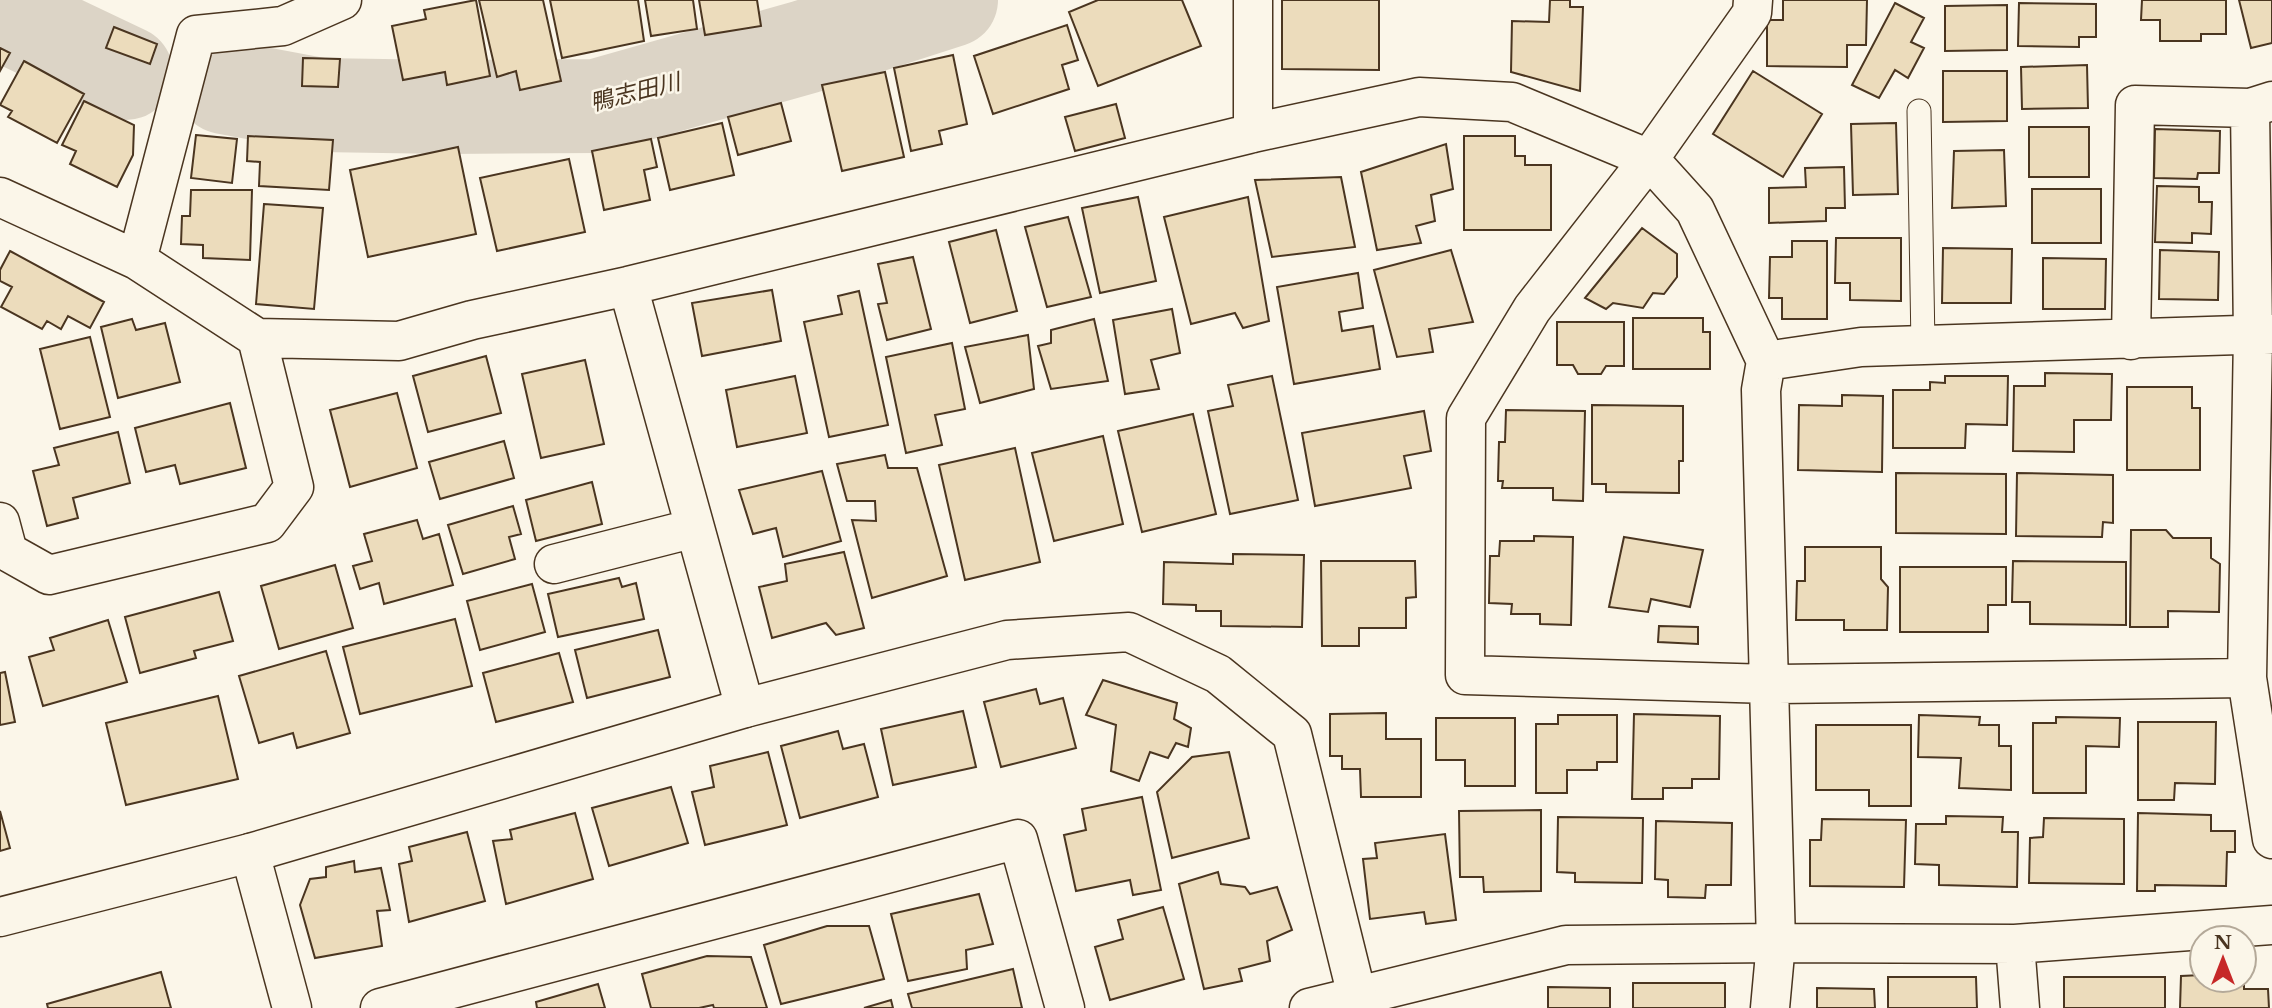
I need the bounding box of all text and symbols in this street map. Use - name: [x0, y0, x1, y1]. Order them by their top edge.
- water label: 鴨志田川: [587, 67, 686, 117]
- north arrow: [2188, 924, 2258, 994]
- text: N: [2214, 931, 2232, 954]

